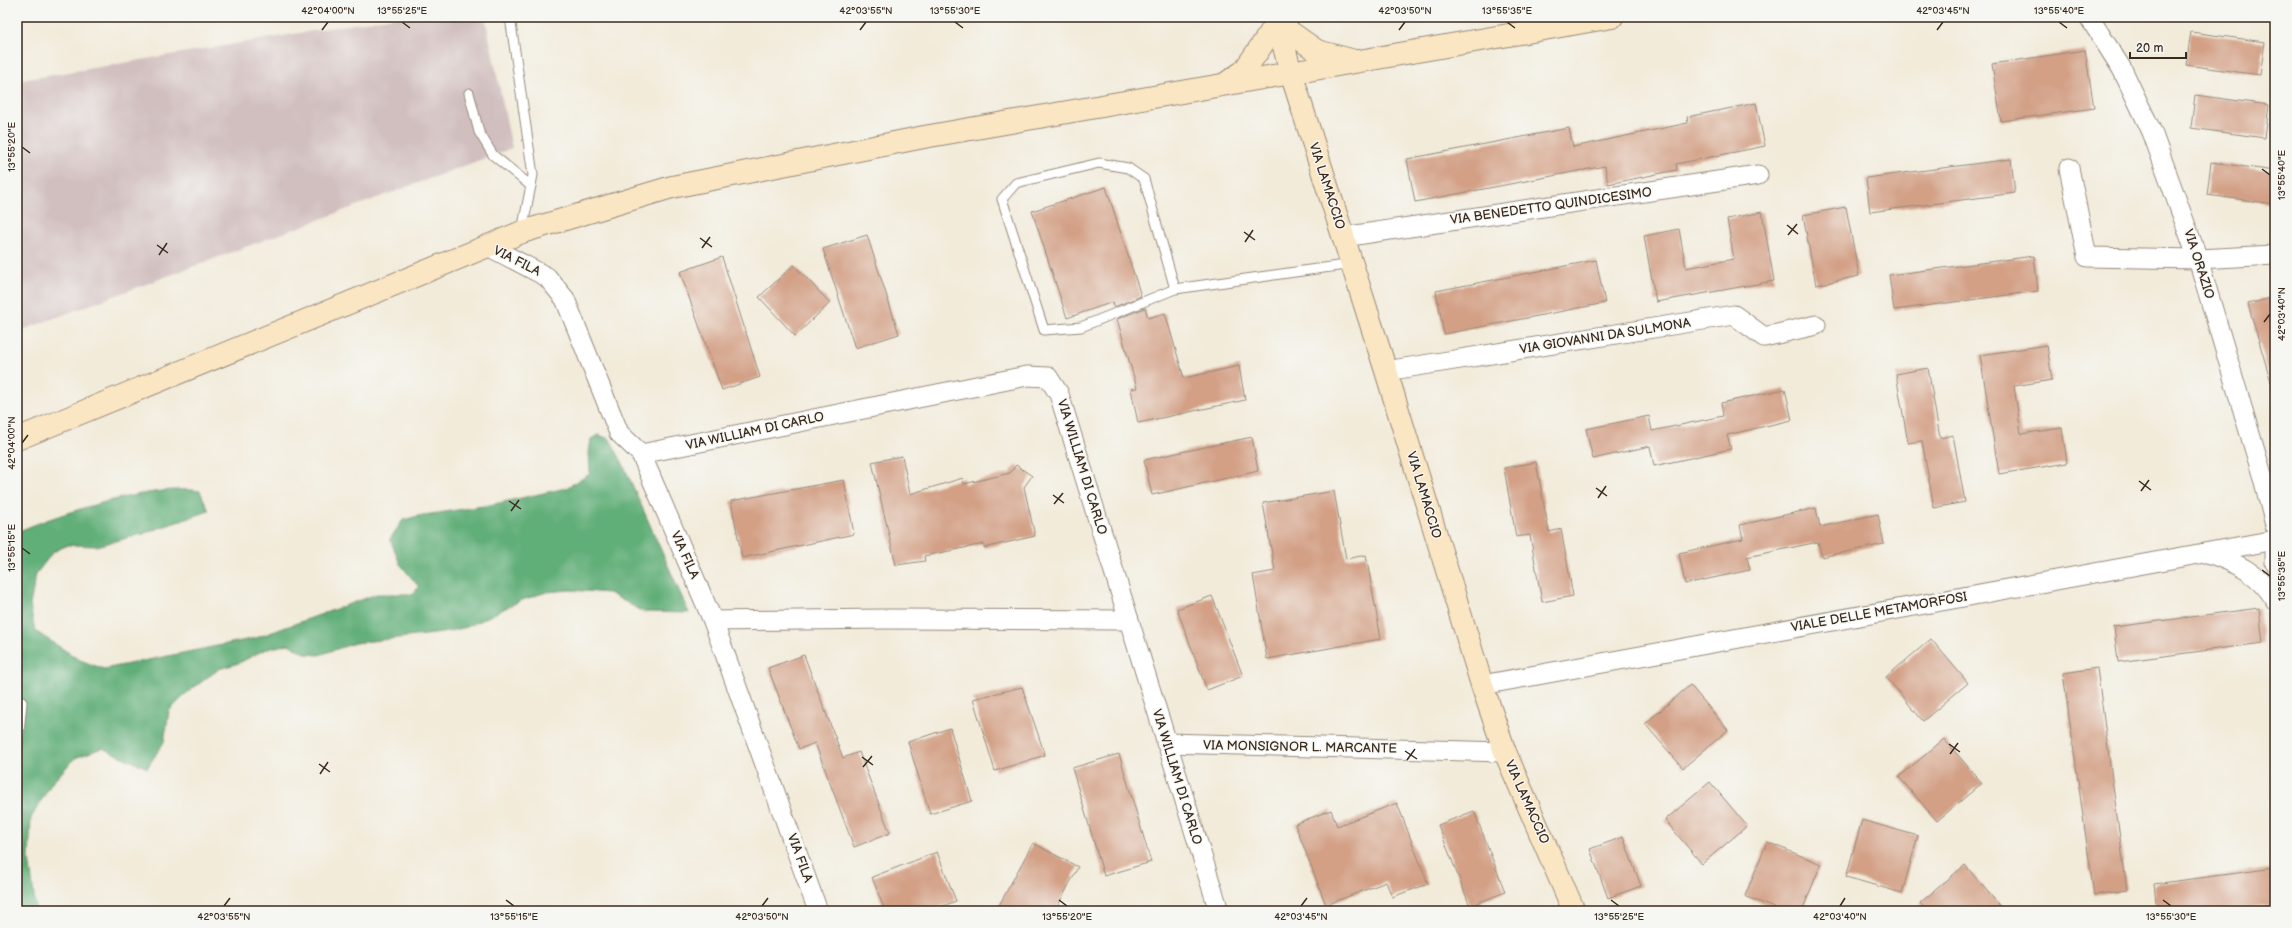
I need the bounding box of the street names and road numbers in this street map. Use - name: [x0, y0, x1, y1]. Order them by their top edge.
- street label: VIA LAMACCIO: [1305, 141, 1349, 231]
- street label: VIA BENEDETTO QUINDICESIMO: [1449, 184, 1653, 228]
- street label: VIA ORAZIO: [2180, 227, 2218, 301]
- street label: VIA FILA: [491, 242, 543, 280]
- street label: VIA GIOVANNI DA SULMONA: [1518, 315, 1692, 357]
- street label: VIA WILLIAM DI CARLO: [1054, 397, 1110, 537]
- street label: VIA WILLIAM DI CARLO: [684, 409, 826, 453]
- street label: VIA LAMACCIO: [1403, 450, 1445, 541]
- street label: VIA FILA: [667, 529, 703, 581]
- street label: VIALE DELLE METAMORFOSI: [1790, 589, 1968, 635]
- street label: VIA WILLIAM DI CARLO: [1149, 707, 1205, 847]
- street label: VIA MONSIGNOR L. MARCANTE: [1203, 737, 1397, 757]
- street label: VIA LAMACCIO: [1501, 758, 1553, 847]
- street label: VIA FILA: [784, 831, 816, 885]

